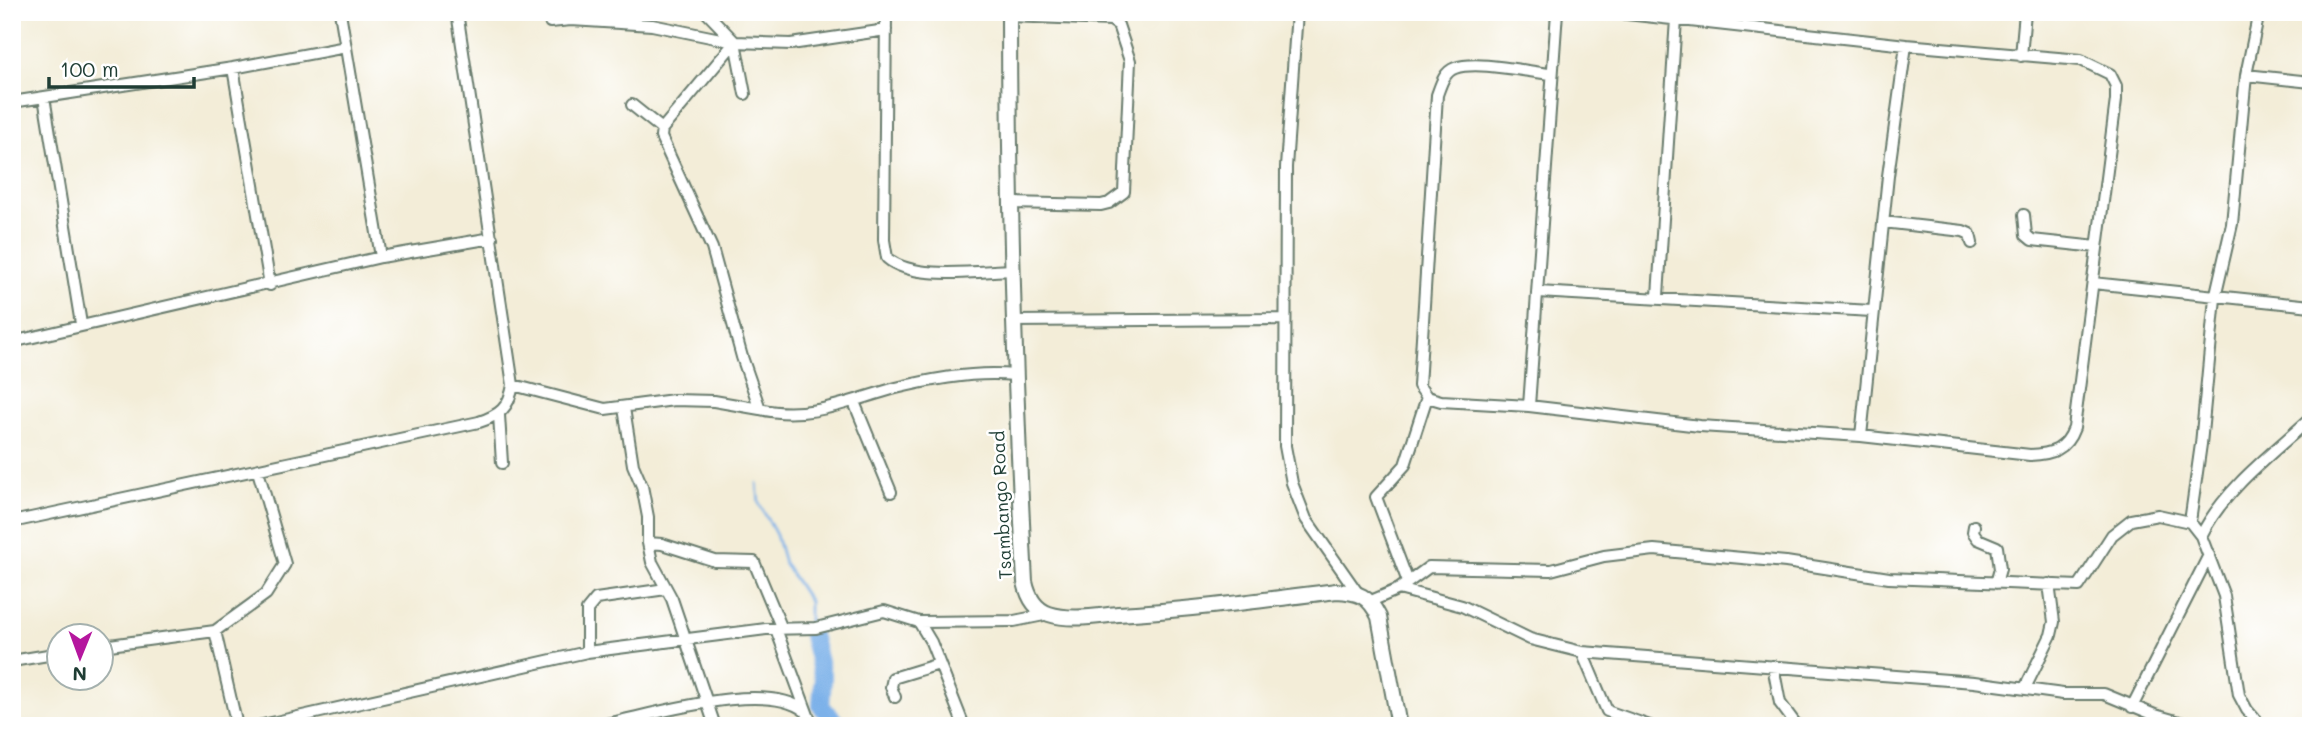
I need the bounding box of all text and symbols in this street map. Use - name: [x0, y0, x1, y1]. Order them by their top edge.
- scale bar: [49, 46, 194, 90]
- text: 100 m: [60, 55, 119, 82]
- street label: Tsambango Road: [985, 430, 1017, 580]
- north arrow: [46, 622, 116, 692]
- text: N: [72, 662, 87, 687]

